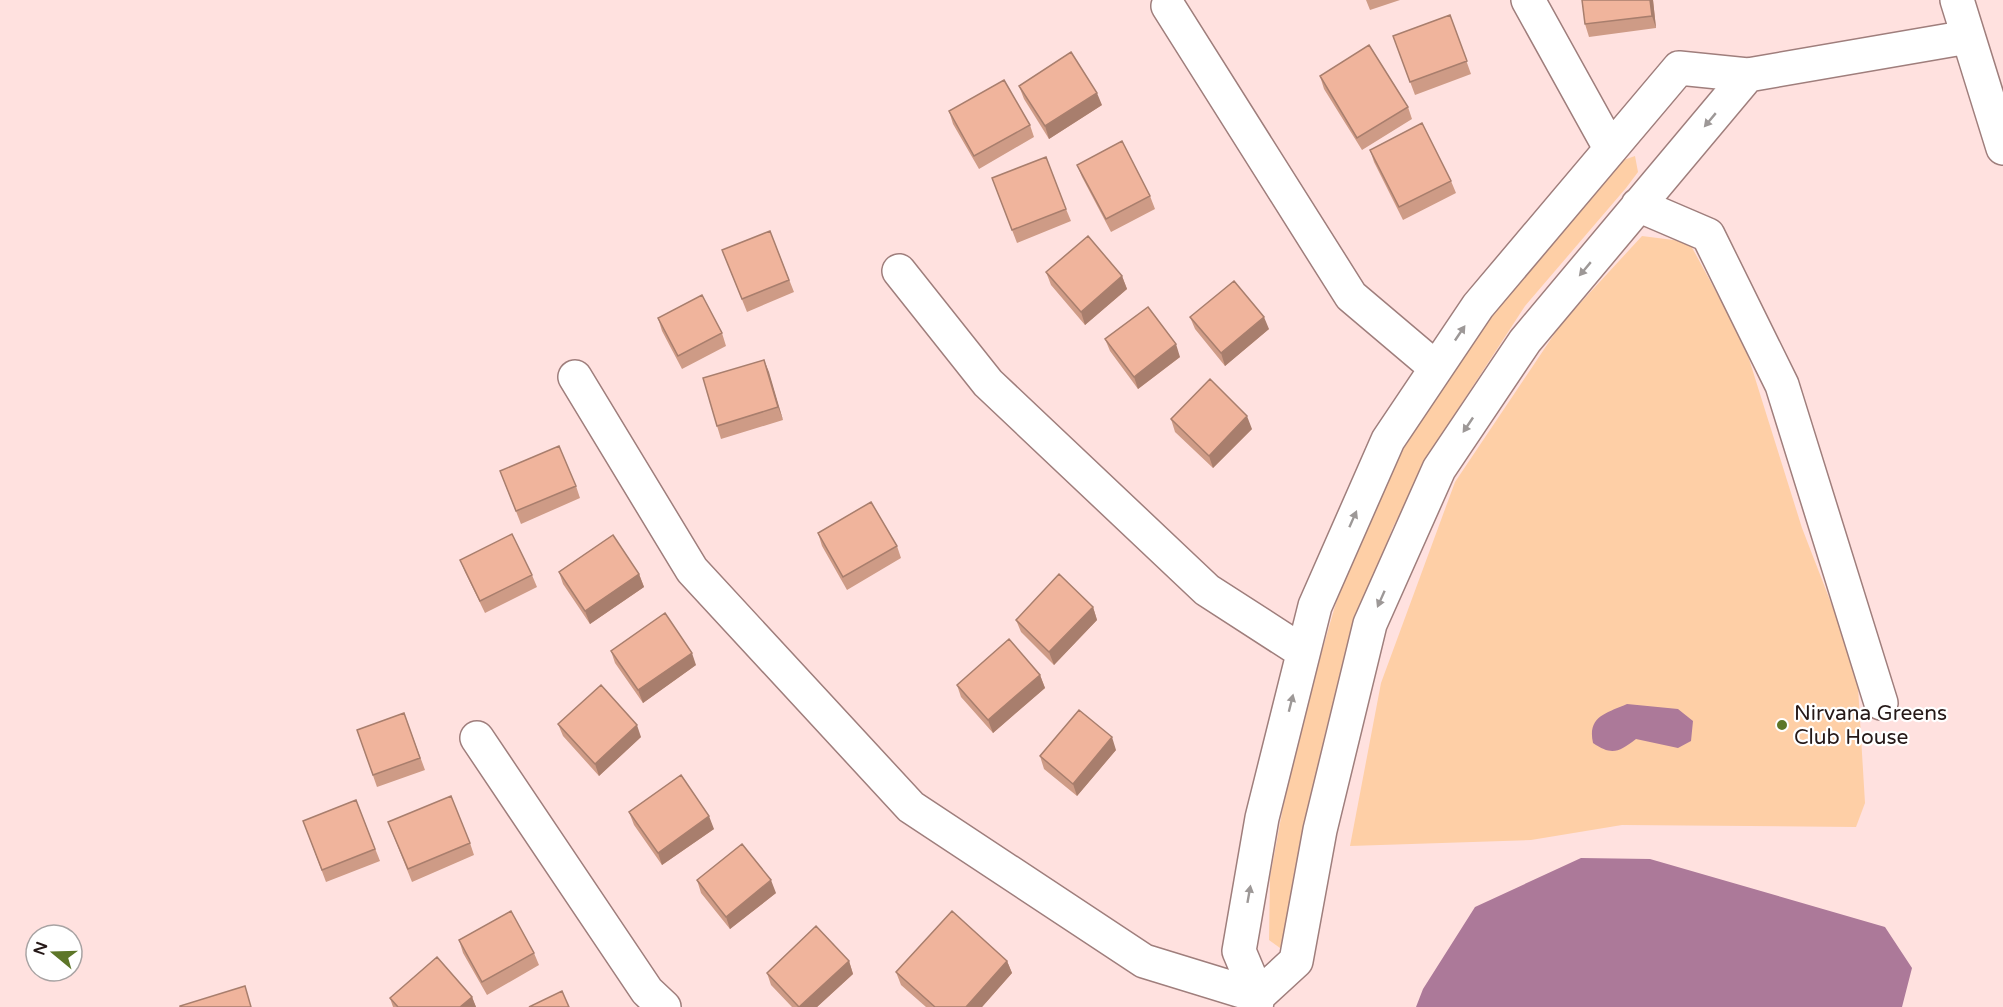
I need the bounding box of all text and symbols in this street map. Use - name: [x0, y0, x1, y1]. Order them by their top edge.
- one-way arrow: [1704, 112, 1717, 127]
- one-way arrow: [1579, 261, 1592, 276]
- one-way arrow: [1454, 325, 1466, 341]
- one-way arrow: [1463, 417, 1474, 433]
- one-way arrow: [1348, 510, 1358, 528]
- one-way arrow: [1376, 590, 1385, 608]
- one-way arrow: [1286, 694, 1296, 713]
- place label: Nirvana Greens Club House: [1794, 701, 1947, 750]
- marker: Nirvana Greens Club House: [1775, 718, 1789, 732]
- one-way arrow: [1245, 884, 1254, 903]
- north arrow: [24, 923, 84, 983]
- text: N: [29, 939, 52, 958]

